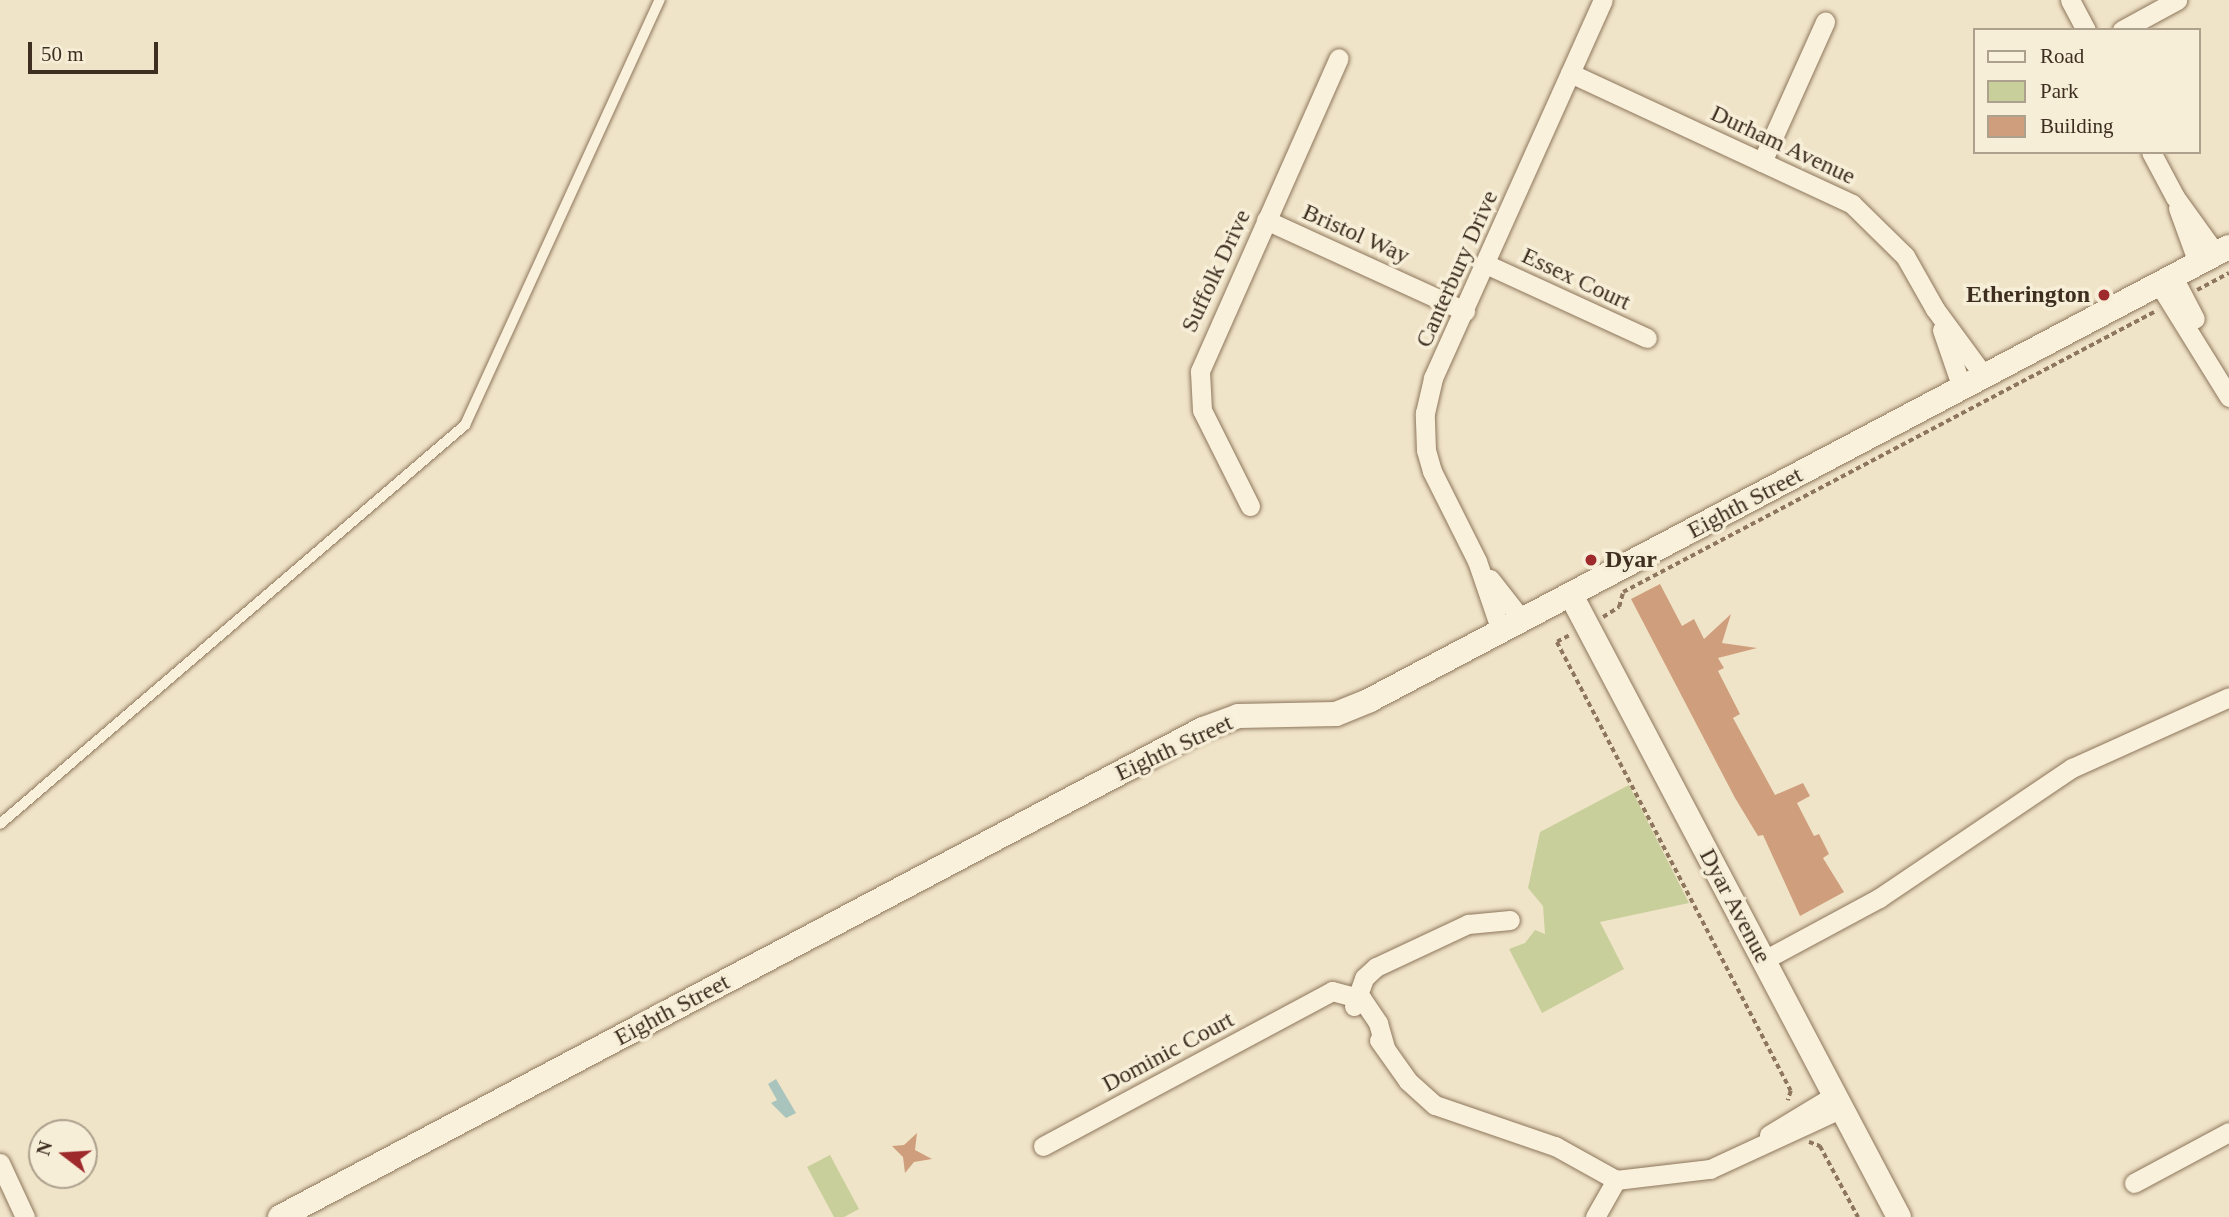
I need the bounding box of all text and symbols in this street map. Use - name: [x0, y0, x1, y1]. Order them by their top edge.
- scale bar: [32, 28, 161, 72]
- legend: [1974, 28, 2201, 154]
- text: 50 m: [41, 42, 84, 66]
- text: Road: [2040, 44, 2084, 68]
- text: Park: [2040, 79, 2079, 103]
- street label: Durham Avenue: [1706, 99, 1860, 191]
- text: Building: [2040, 114, 2114, 138]
- street label: Canterbury Drive: [1410, 186, 1504, 352]
- street label: Bristol Way: [1298, 198, 1414, 270]
- street label: Suffolk Drive: [1175, 205, 1257, 337]
- street label: Essex Court: [1517, 241, 1635, 317]
- place label: Etherington: [1966, 281, 2090, 309]
- marker: Etherington: [2096, 287, 2112, 303]
- street label: Eighth Street: [1683, 461, 1807, 545]
- place label: Dyar: [1605, 546, 1657, 574]
- marker: Dyar: [1583, 552, 1599, 568]
- street label: Eighth Street: [1111, 708, 1237, 788]
- street label: Dyar Avenue: [1693, 843, 1777, 969]
- street label: Eighth Street: [610, 968, 734, 1052]
- street label: Dominic Court: [1097, 1005, 1239, 1099]
- north arrow: [28, 1119, 98, 1189]
- text: N: [32, 1139, 56, 1158]

